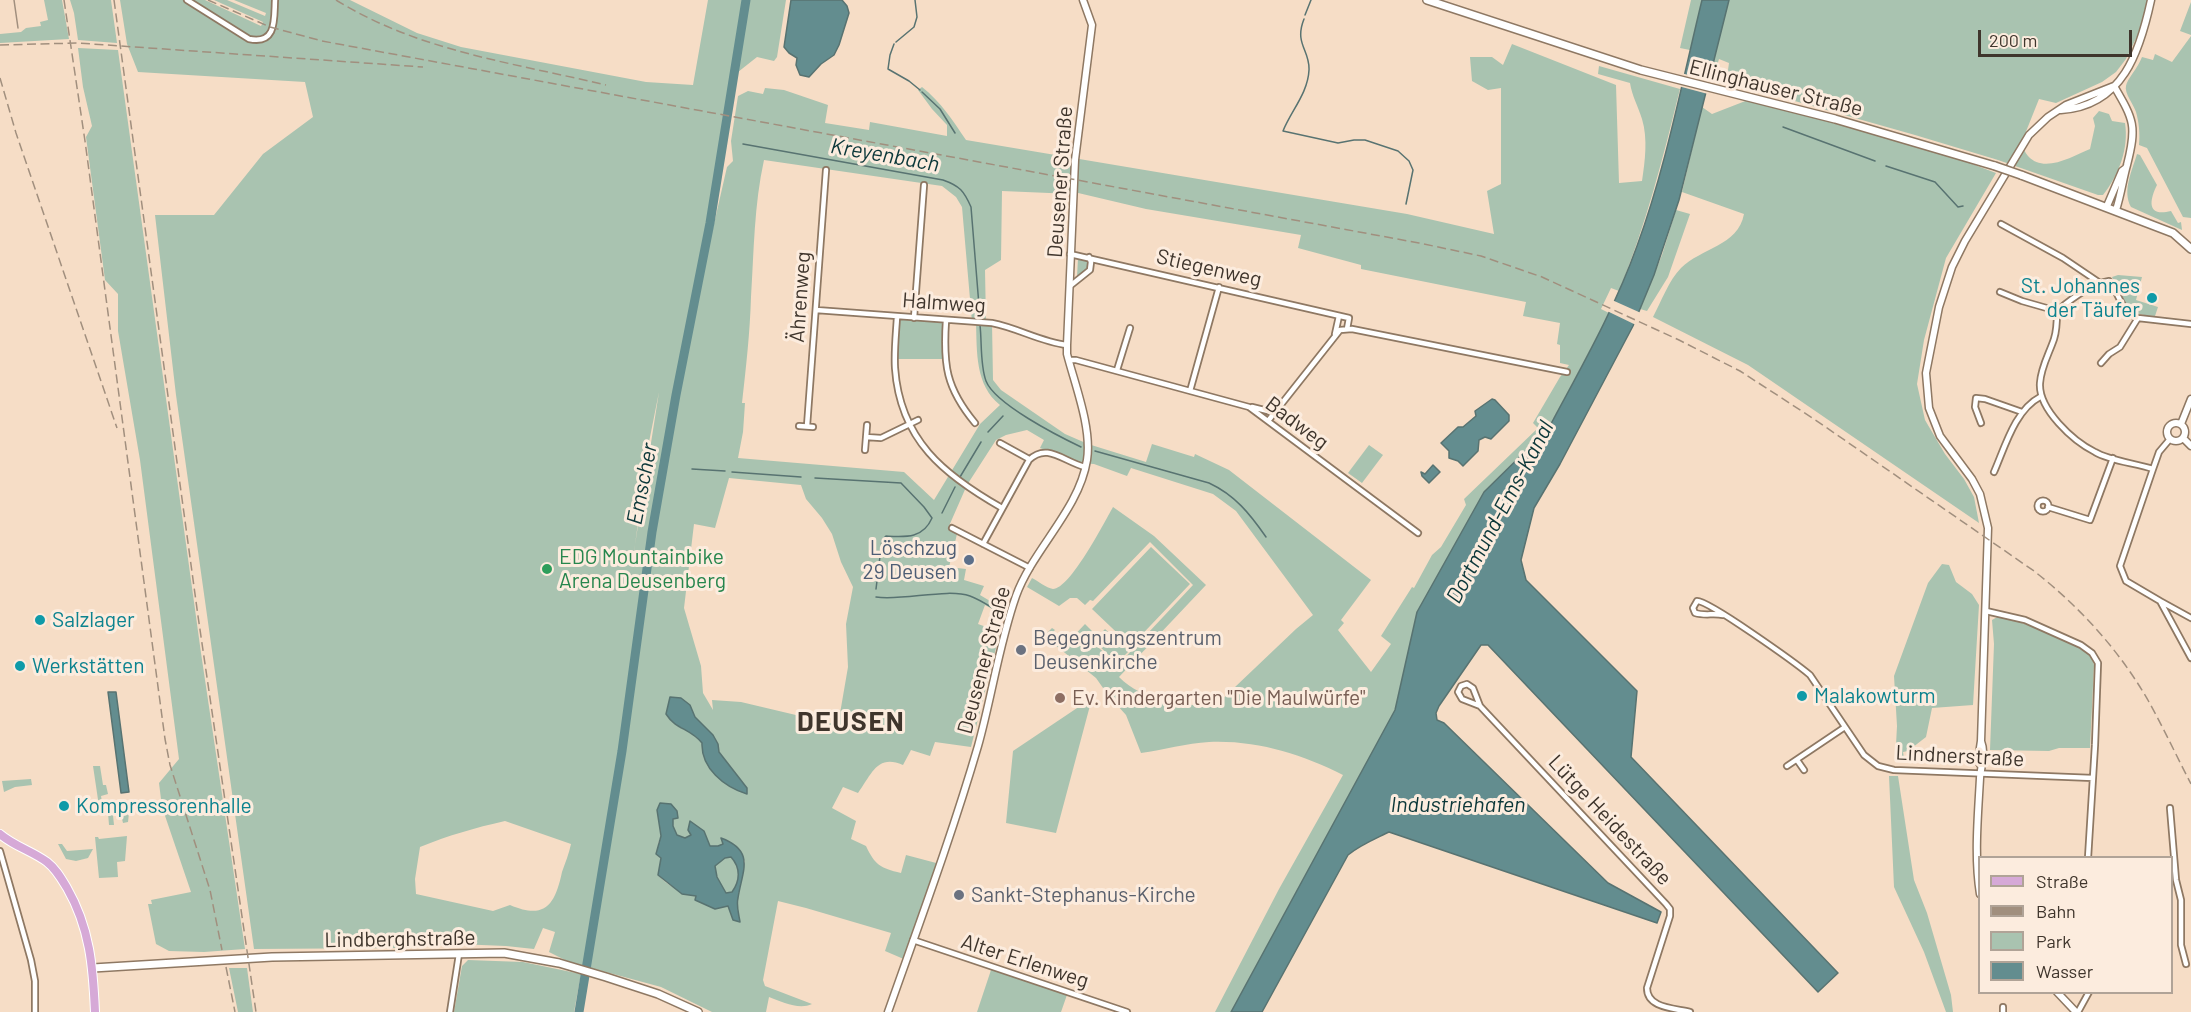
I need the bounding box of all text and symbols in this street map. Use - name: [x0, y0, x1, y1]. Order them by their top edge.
- scale bar: [1981, 18, 2136, 56]
- text: 200 m: [1989, 29, 2037, 51]
- street label: Ellinghauser Straße: [1687, 54, 1865, 122]
- street label: Deusener Straße: [1042, 105, 1078, 259]
- water label: Kreyenbach: [829, 132, 941, 178]
- street label: Stiegenweg: [1154, 244, 1264, 292]
- street label: Ährenweg: [784, 251, 816, 343]
- place label: St. Johannes der Täufer: [2021, 273, 2140, 323]
- street label: Halmweg: [901, 288, 987, 318]
- marker: St. Johannes der Täufer: [2145, 291, 2159, 305]
- street label: Badweg: [1260, 391, 1334, 455]
- water label: Dortmund-Ems-Kanal: [1441, 416, 1559, 608]
- water label: Emscher: [621, 441, 663, 527]
- place label: Löschzug 29 Deusen: [863, 535, 957, 585]
- place label: EDG Mountainbike Arena Deusenberg: [559, 544, 726, 594]
- marker: Löschzug 29 Deusen: [962, 553, 976, 567]
- marker: EDG Mountainbike Arena Deusenberg: [540, 562, 554, 576]
- street label: Deusener Straße: [952, 583, 1016, 737]
- place label: Salzlager: [52, 607, 135, 633]
- marker: Salzlager: [33, 613, 47, 627]
- place label: Begegnungszentrum Deusenkirche: [1033, 625, 1222, 675]
- marker: Begegnungszentrum Deusenkirche: [1014, 643, 1028, 657]
- place label: Werkstätten: [32, 653, 145, 679]
- marker: Werkstätten: [13, 659, 27, 673]
- place label: Malakowturm: [1814, 683, 1936, 709]
- place label: Ev. Kindergarten "Die Maulwürfe": [1072, 685, 1365, 711]
- marker: Malakowturm: [1795, 689, 1809, 703]
- marker: Ev. Kindergarten "Die Maulwürfe": [1053, 691, 1067, 705]
- district label: DEUSEN: [797, 706, 905, 738]
- street label: Lindnerstraße: [1895, 740, 2025, 772]
- street label: Lütge Heidestraße: [1543, 750, 1677, 890]
- water label: Industriehafen: [1390, 792, 1526, 818]
- place label: Kompressorenhalle: [76, 793, 252, 819]
- marker: Kompressorenhalle: [57, 799, 71, 813]
- legend: [1978, 856, 2173, 994]
- text: Straße: [2036, 870, 2088, 892]
- place label: Sankt-Stephanus-Kirche: [971, 882, 1196, 908]
- marker: Sankt-Stephanus-Kirche: [952, 888, 966, 902]
- text: Bahn: [2036, 900, 2076, 922]
- street label: Lindberghstraße: [324, 925, 476, 953]
- street label: Alter Erlenweg: [958, 929, 1092, 993]
- text: Park: [2036, 930, 2071, 952]
- text: Wasser: [2036, 960, 2093, 982]

